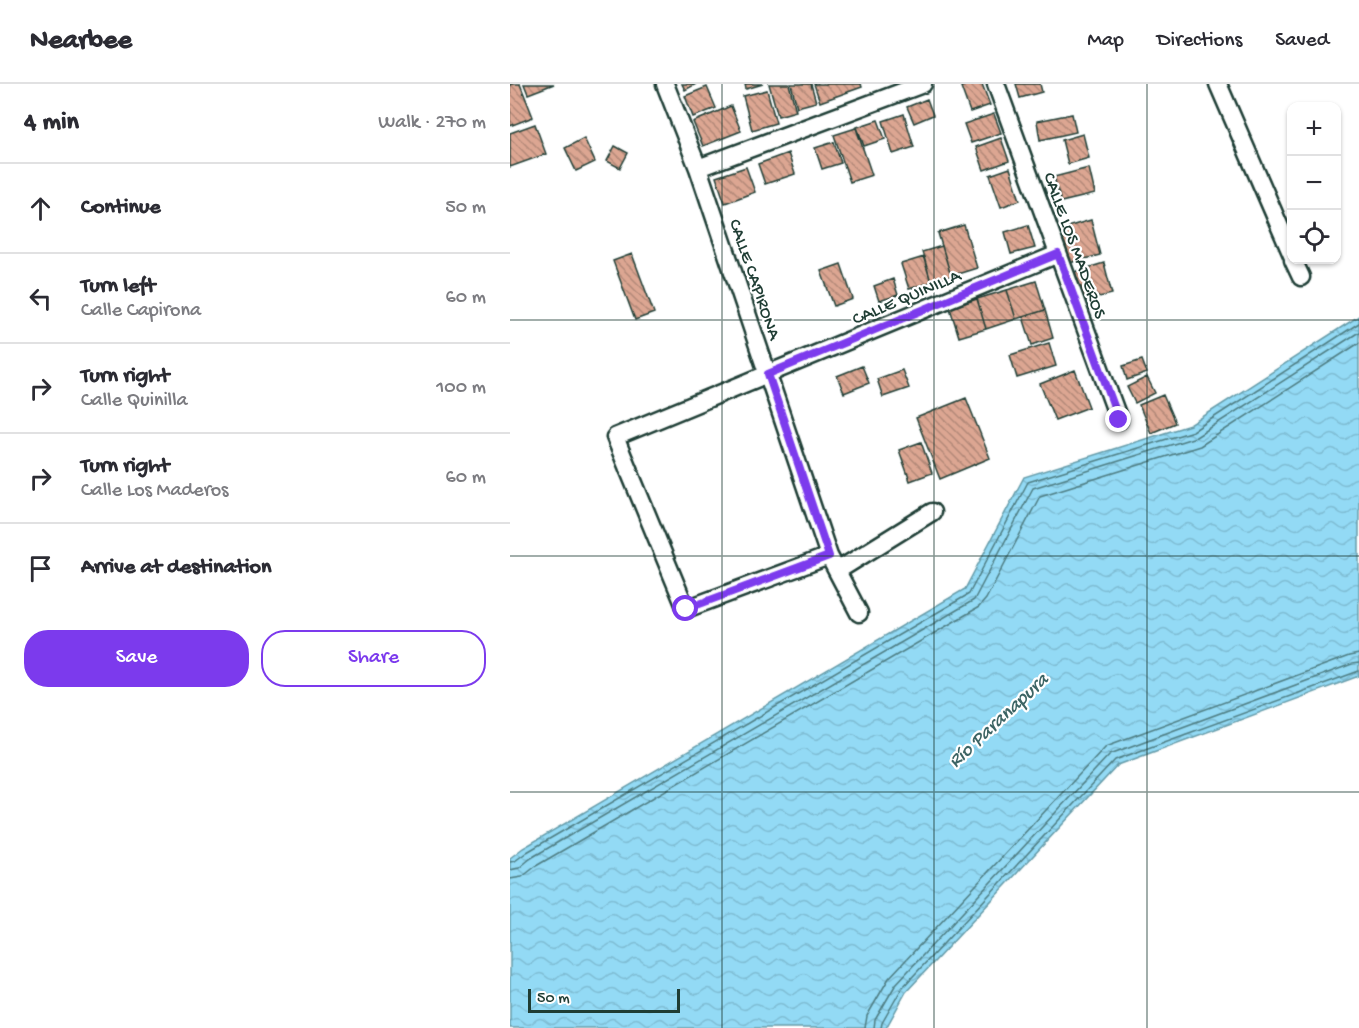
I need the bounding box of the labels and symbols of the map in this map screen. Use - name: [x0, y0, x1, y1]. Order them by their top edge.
- street label: CALLE LOS MADEROS: [1037, 170, 1110, 322]
- street label: CALLE CAPIRONA: [723, 217, 785, 344]
- street label: CALLE QUINILLA: [850, 265, 966, 331]
- route end: [1105, 406, 1131, 432]
- route start: [672, 595, 698, 621]
- water label: Río Paranapura: [945, 668, 1056, 774]
- scale bar: [528, 986, 680, 1014]

